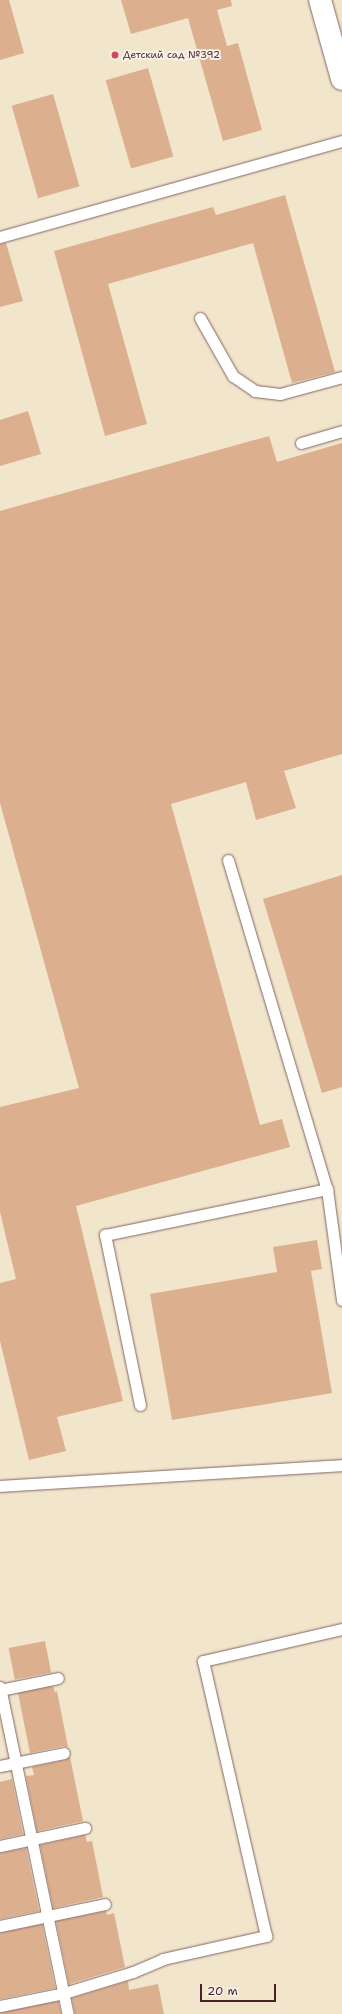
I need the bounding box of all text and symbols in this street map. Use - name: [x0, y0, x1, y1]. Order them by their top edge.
- place label: Детский сад №392: [123, 49, 220, 61]
- marker: Детский сад №392: [110, 50, 120, 60]
- scale bar: [202, 1976, 278, 2002]
- text: 20 m: [207, 1983, 238, 1999]

